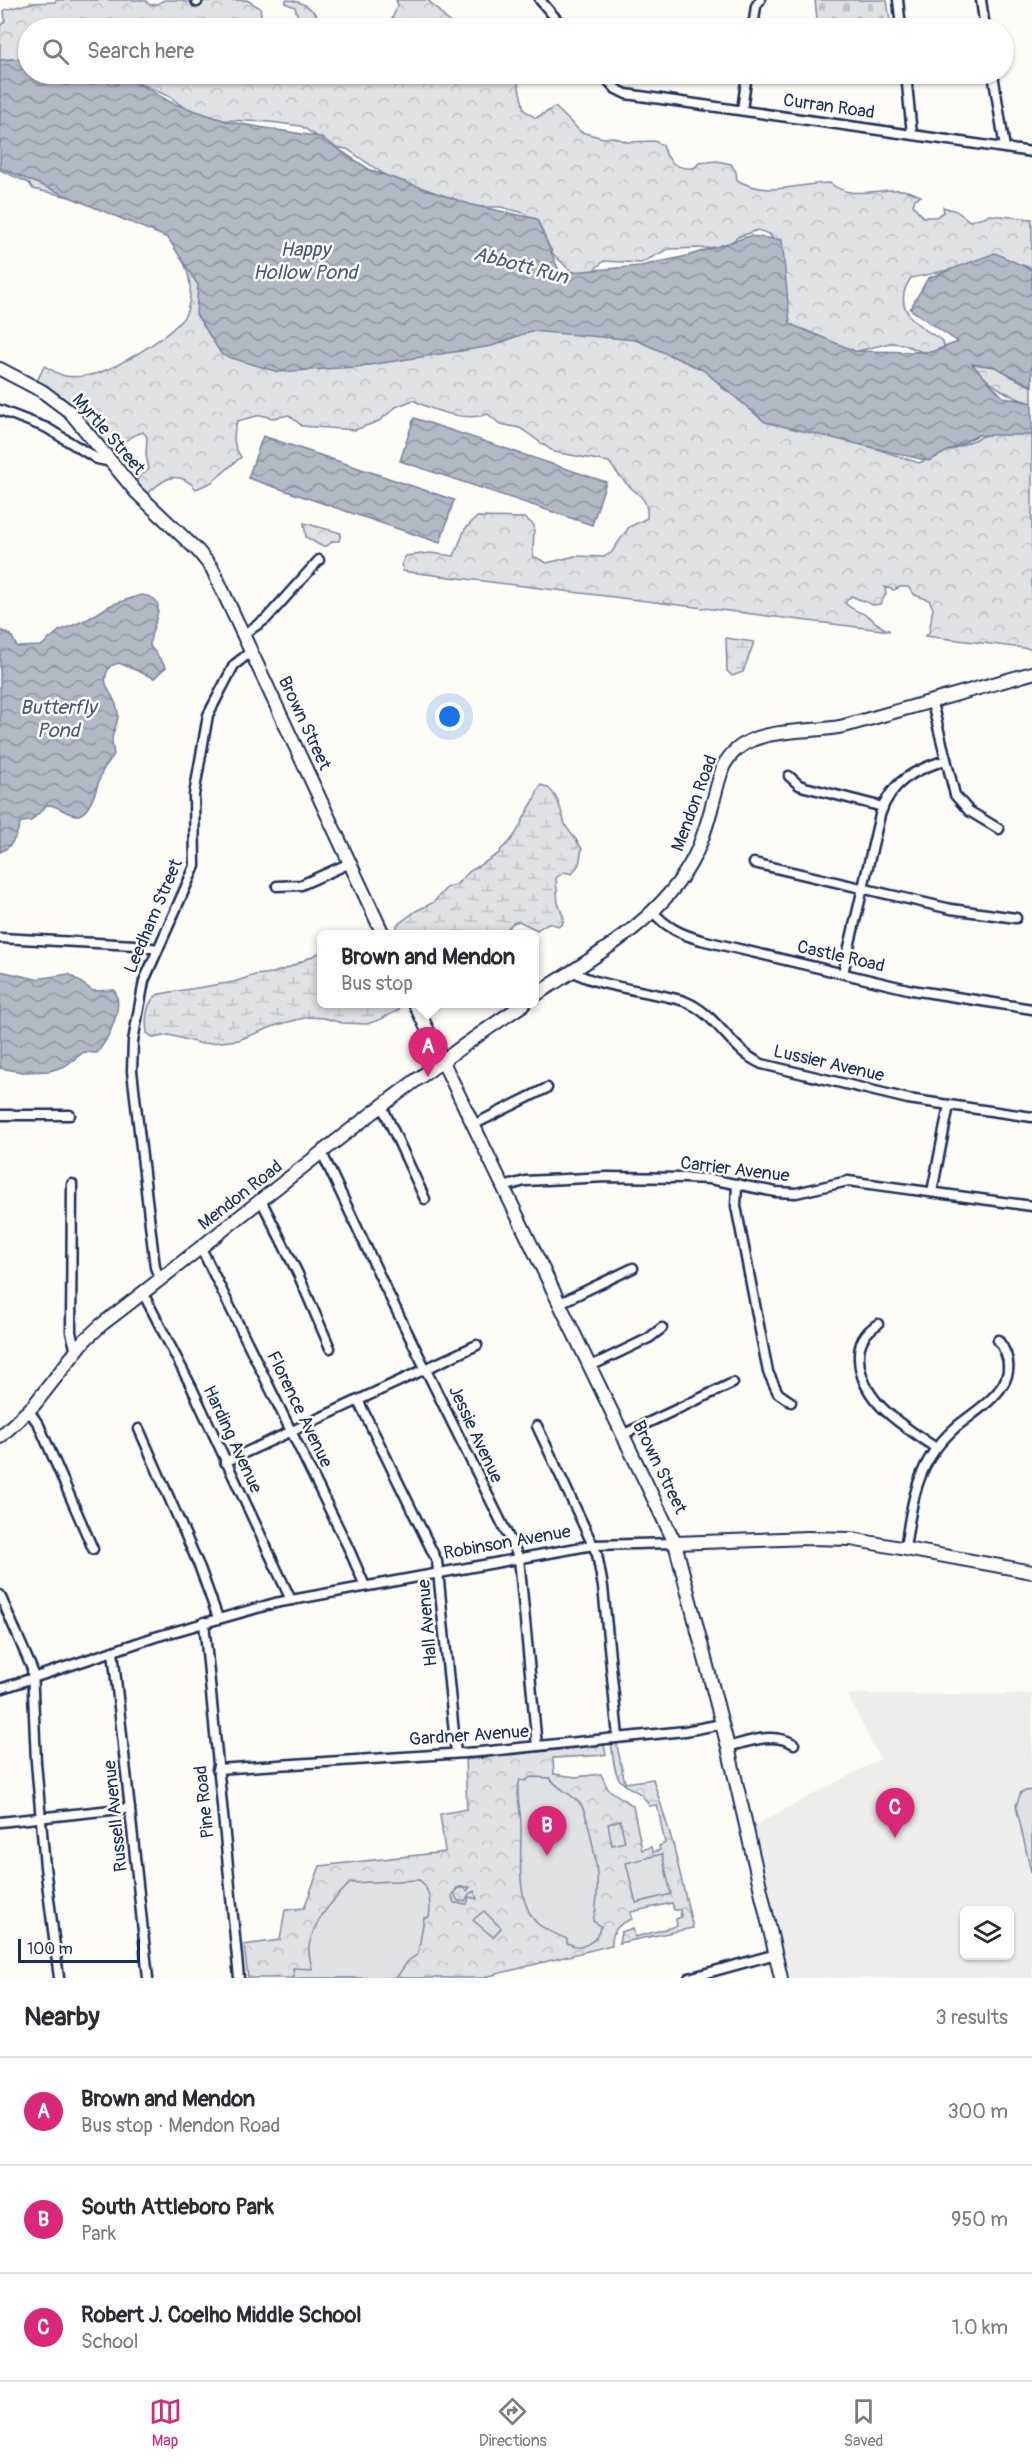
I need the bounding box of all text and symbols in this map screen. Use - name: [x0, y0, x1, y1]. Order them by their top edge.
- search box: [18, 18, 1014, 84]
- icon: search: [39, 35, 72, 68]
- text: Search here: [87, 37, 194, 65]
- street label: Curran Road: [782, 89, 876, 124]
- water label: Happy Hollow Pond: [253, 237, 359, 285]
- water label: Abbott Run: [471, 241, 572, 291]
- street label: Myrtle Street: [67, 389, 151, 480]
- street label: Brown Street: [273, 673, 337, 774]
- water label: Butterfly Pond: [20, 695, 98, 743]
- your location: [435, 702, 464, 731]
- street label: Mendon Road: [666, 752, 723, 855]
- street label: Leedham Street: [119, 855, 188, 977]
- popup: [317, 930, 539, 1008]
- street label: Castle Road: [795, 935, 887, 978]
- text: Brown and Mendon: [341, 943, 515, 971]
- text: Bus stop: [341, 971, 413, 996]
- pin: A: [408, 1028, 448, 1077]
- street label: Lussier Avenue: [771, 1040, 887, 1087]
- street label: Carrier Avenue: [679, 1151, 791, 1188]
- street label: Mendon Road: [193, 1155, 287, 1236]
- street label: Florence Avenue: [261, 1347, 338, 1471]
- street label: Harding Avenue: [198, 1382, 268, 1497]
- street label: Jessie Avenue: [443, 1382, 508, 1487]
- street label: Brown Street: [627, 1417, 692, 1518]
- street label: Robinson Avenue: [442, 1520, 573, 1565]
- street label: Hall Avenue: [412, 1578, 443, 1668]
- street label: Gardner Avenue: [408, 1720, 530, 1751]
- street label: Russell Avenue: [98, 1759, 133, 1873]
- street label: Pine Road: [189, 1764, 220, 1840]
- pin: C: [876, 1788, 914, 1838]
- pin: B: [528, 1806, 566, 1856]
- map controls: [960, 1906, 1014, 1960]
- button: layers: [960, 1906, 1014, 1960]
- scale bar: [18, 1936, 140, 1964]
- text: 100 m: [27, 1939, 73, 1959]
- text: Nearby: [24, 2001, 100, 2033]
- text: 3 results: [936, 2005, 1008, 2030]
- text: Brown and Mendon: [81, 2085, 255, 2113]
- text: A: [37, 2099, 50, 2124]
- text: 300 m: [947, 2099, 1008, 2124]
- text: Bus stop · Mendon Road: [81, 2113, 280, 2138]
- text: South Attleboro Park: [81, 2193, 274, 2221]
- text: B: [38, 2207, 49, 2232]
- text: 950 m: [951, 2207, 1008, 2232]
- text: Park: [81, 2221, 116, 2246]
- text: Robert J. Coelho Middle School: [81, 2301, 361, 2329]
- text: C: [37, 2315, 50, 2340]
- text: 1.0 km: [952, 2315, 1008, 2340]
- text: School: [81, 2329, 138, 2354]
- tab: Map: [149, 2395, 182, 2451]
- tab: Directions: [479, 2395, 547, 2451]
- tab: Saved: [844, 2395, 883, 2451]

